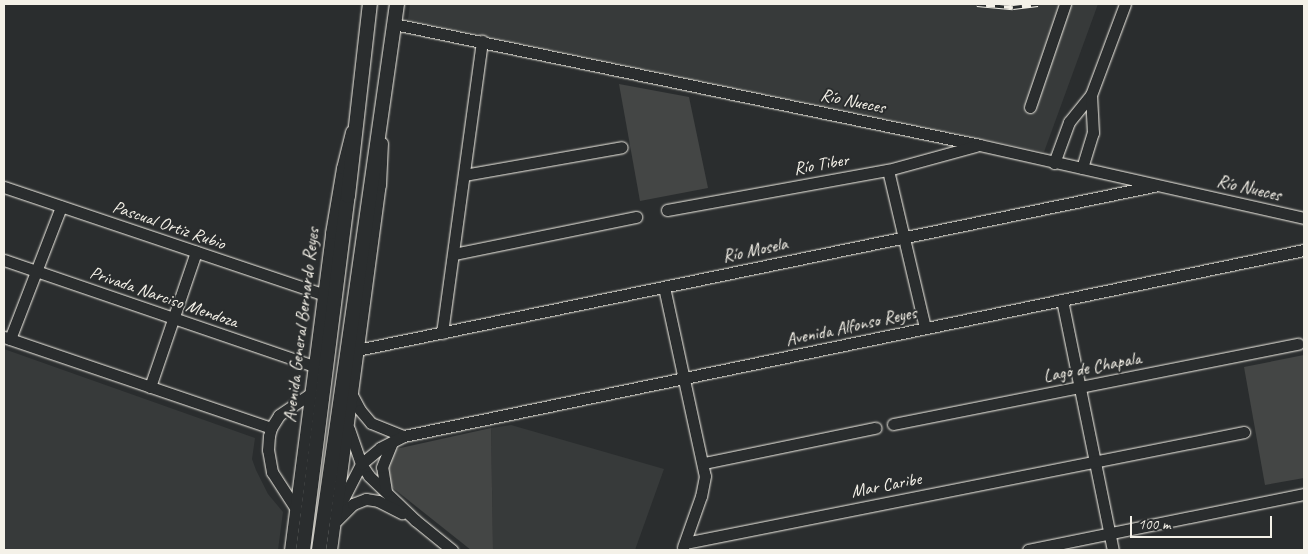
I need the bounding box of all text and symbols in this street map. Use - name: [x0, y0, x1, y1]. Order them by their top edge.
- street label: Río Nueces: [819, 84, 887, 118]
- street label: Río Tiber: [792, 149, 850, 179]
- street label: Río Nueces: [1215, 170, 1283, 206]
- street label: Pascual Ortiz Rubio: [110, 196, 228, 254]
- street label: Avenida General Bernardo Reyes: [278, 227, 324, 423]
- street label: Río Mosela: [721, 233, 789, 267]
- street label: Privada Narciso Mendoza: [87, 262, 241, 332]
- street label: Avenida Alfonso Reyes: [784, 302, 918, 350]
- street label: Lago de Chapala: [1041, 347, 1143, 387]
- street label: Mar Caribe: [849, 468, 923, 502]
- scale bar: [1133, 506, 1276, 538]
- text: 100 m: [1138, 515, 1170, 534]

